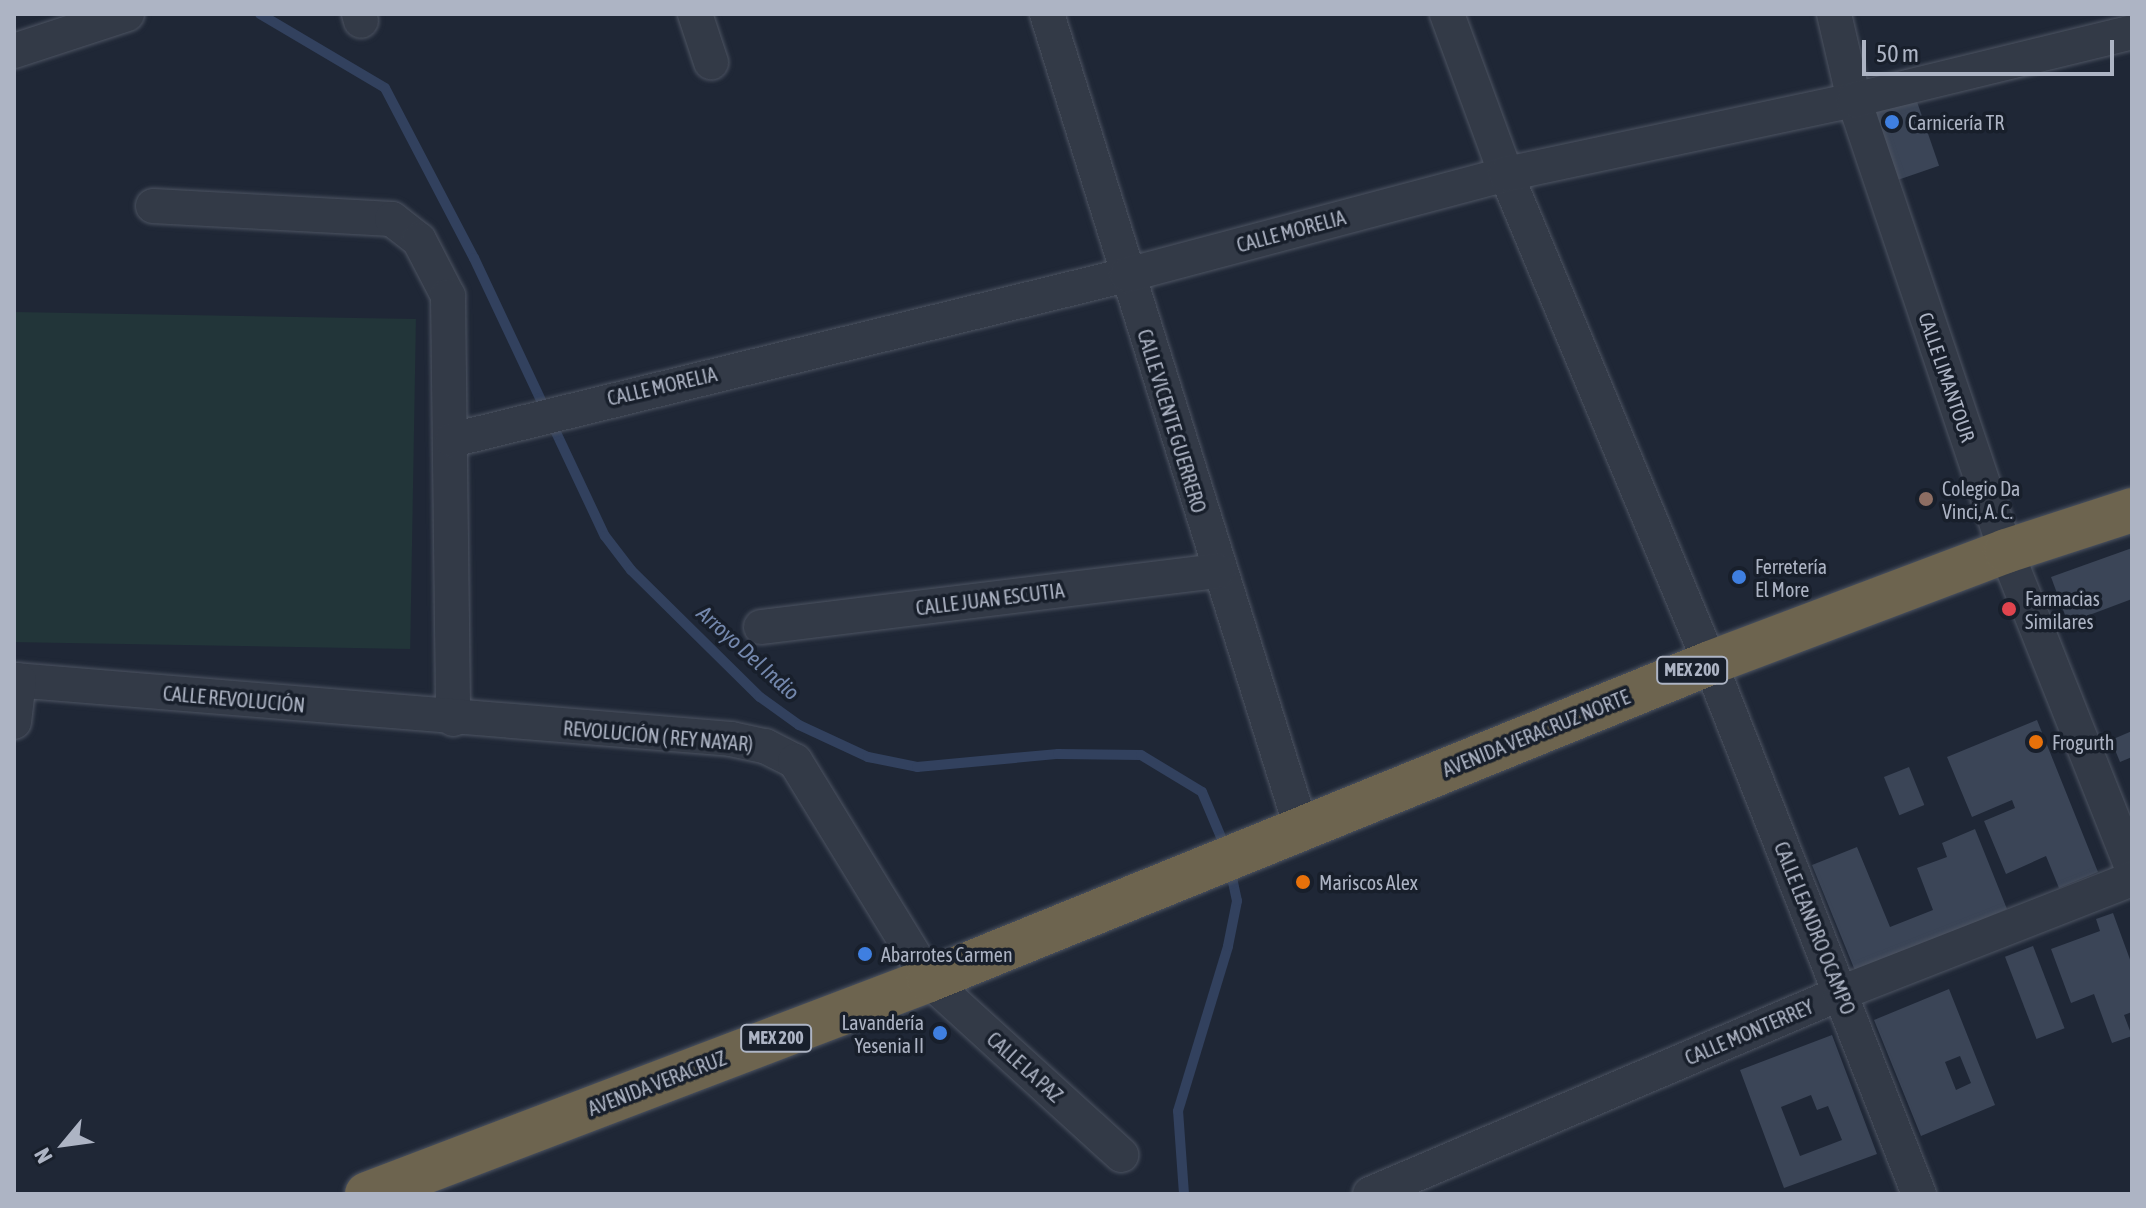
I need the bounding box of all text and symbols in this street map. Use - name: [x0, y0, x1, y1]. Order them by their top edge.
- scale bar: [1866, 24, 2118, 74]
- text: 50 m: [1876, 40, 1919, 67]
- place label: Carnicería TR: [1908, 110, 2004, 134]
- marker: Carnicería TR: [1883, 113, 1901, 131]
- street label: CALLE MORELIA: [1234, 205, 1348, 257]
- street label: CALLE LIMANTOUR: [1914, 309, 1980, 445]
- street label: CALLE VICENTE GUERRERO: [1133, 326, 1211, 516]
- street label: CALLE MORELIA: [605, 362, 719, 410]
- place label: Colegio Da Vinci, A. C.: [1942, 476, 2020, 523]
- marker: Colegio Da Vinci, A. C.: [1917, 490, 1935, 508]
- place label: Ferretería El More: [1755, 554, 1827, 601]
- marker: Ferretería El More: [1730, 568, 1748, 586]
- street label: CALLE JUAN ESCUTIA: [914, 578, 1066, 620]
- place label: Farmacias Similares: [2025, 586, 2100, 633]
- water label: Arroyo Del Indio: [691, 600, 805, 706]
- marker: Farmacias Similares: [2000, 600, 2018, 618]
- road number: MEX 200: [1656, 656, 1728, 684]
- street label: CALLE REVOLUCIÓN: [162, 681, 306, 717]
- street label: AVENIDA VERACRUZ NORTE: [1439, 684, 1633, 782]
- street label: REVOLUCIÓN ( REY NAYAR): [562, 716, 754, 756]
- place label: Frogurth: [2052, 730, 2114, 754]
- marker: Frogurth: [2027, 733, 2045, 751]
- street label: CALLE LEANDRO OCAMPO: [1769, 838, 1861, 1018]
- place label: Mariscos Alex: [1319, 870, 1418, 894]
- marker: Mariscos Alex: [1294, 873, 1312, 891]
- place label: Abarrotes Carmen: [881, 942, 1013, 966]
- marker: Abarrotes Carmen: [856, 945, 874, 963]
- street label: CALLE MONTERREY: [1681, 994, 1817, 1070]
- place label: Lavandería Yesenia II: [842, 1010, 924, 1057]
- road number: MEX 200: [740, 1024, 812, 1052]
- marker: Lavandería Yesenia II: [931, 1024, 949, 1042]
- street label: CALLE LA PAZ: [982, 1027, 1068, 1107]
- street label: AVENIDA VERACRUZ: [584, 1046, 730, 1120]
- north arrow: [24, 1104, 104, 1184]
- text: N: [28, 1144, 58, 1168]

